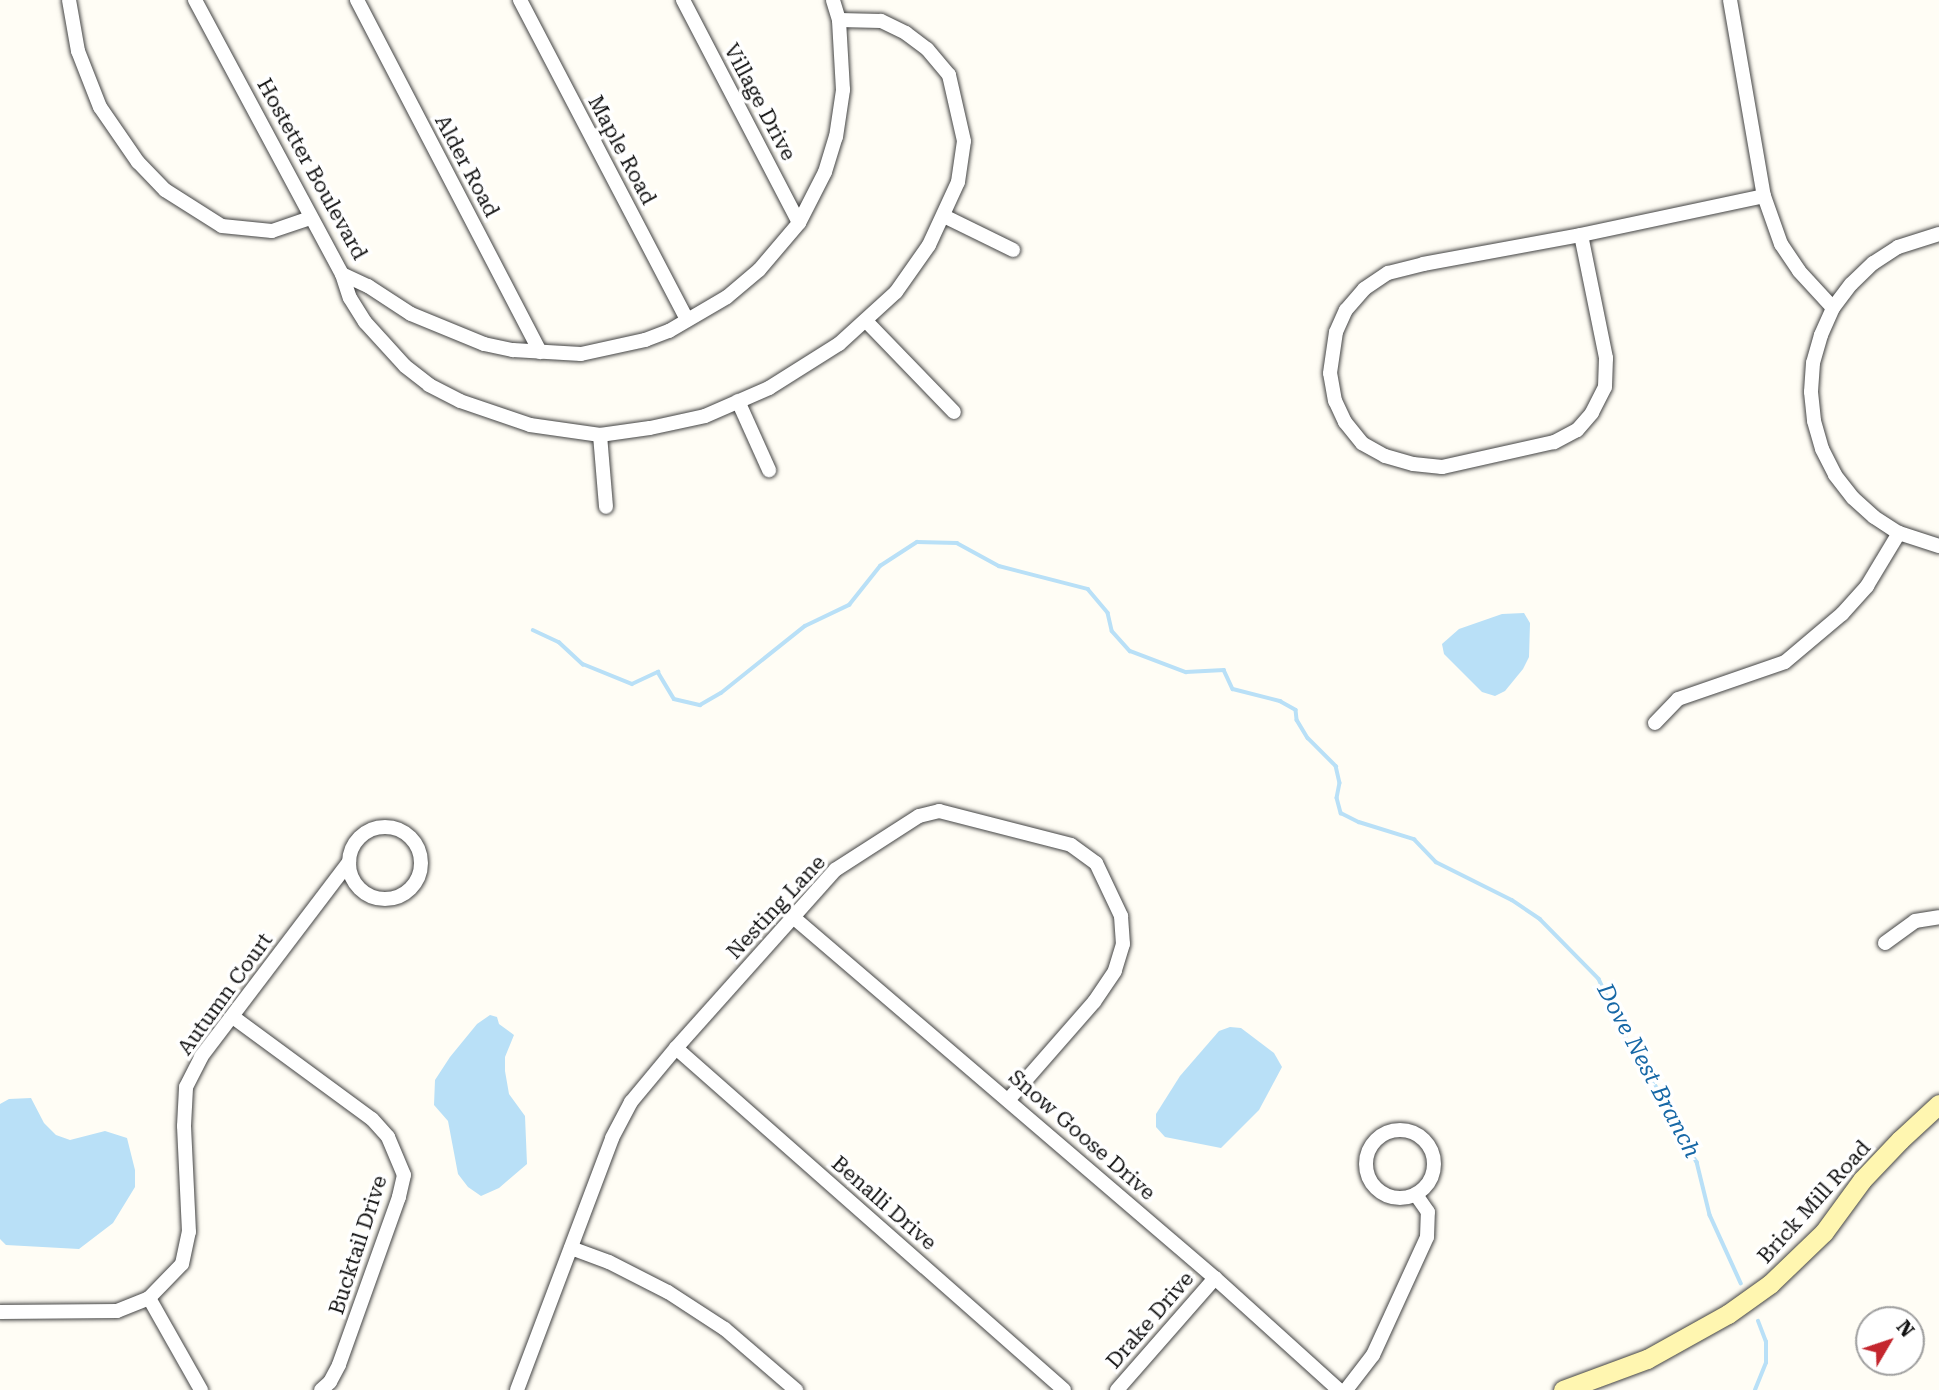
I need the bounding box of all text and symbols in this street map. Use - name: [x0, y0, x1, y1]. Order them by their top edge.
- street label: Village Drive: [719, 39, 801, 165]
- street label: Hostetter Boulevard: [252, 74, 372, 264]
- street label: Maple Road: [583, 91, 661, 209]
- street label: Alder Road: [430, 111, 504, 221]
- street label: Nesting Lane: [721, 850, 831, 964]
- street label: Autumn Court: [172, 928, 278, 1060]
- water label: Dove Nest Branch: [1590, 979, 1706, 1163]
- street label: Snow Goose Drive: [1004, 1065, 1160, 1205]
- street label: Brick Mill Road: [1752, 1135, 1876, 1269]
- street label: Benalli Drive: [827, 1151, 941, 1255]
- street label: Bucktail Drive: [324, 1172, 392, 1318]
- street label: Drake Drive: [1101, 1266, 1199, 1374]
- north arrow: [1855, 1306, 1925, 1376]
- text: N: [1892, 1316, 1919, 1342]

